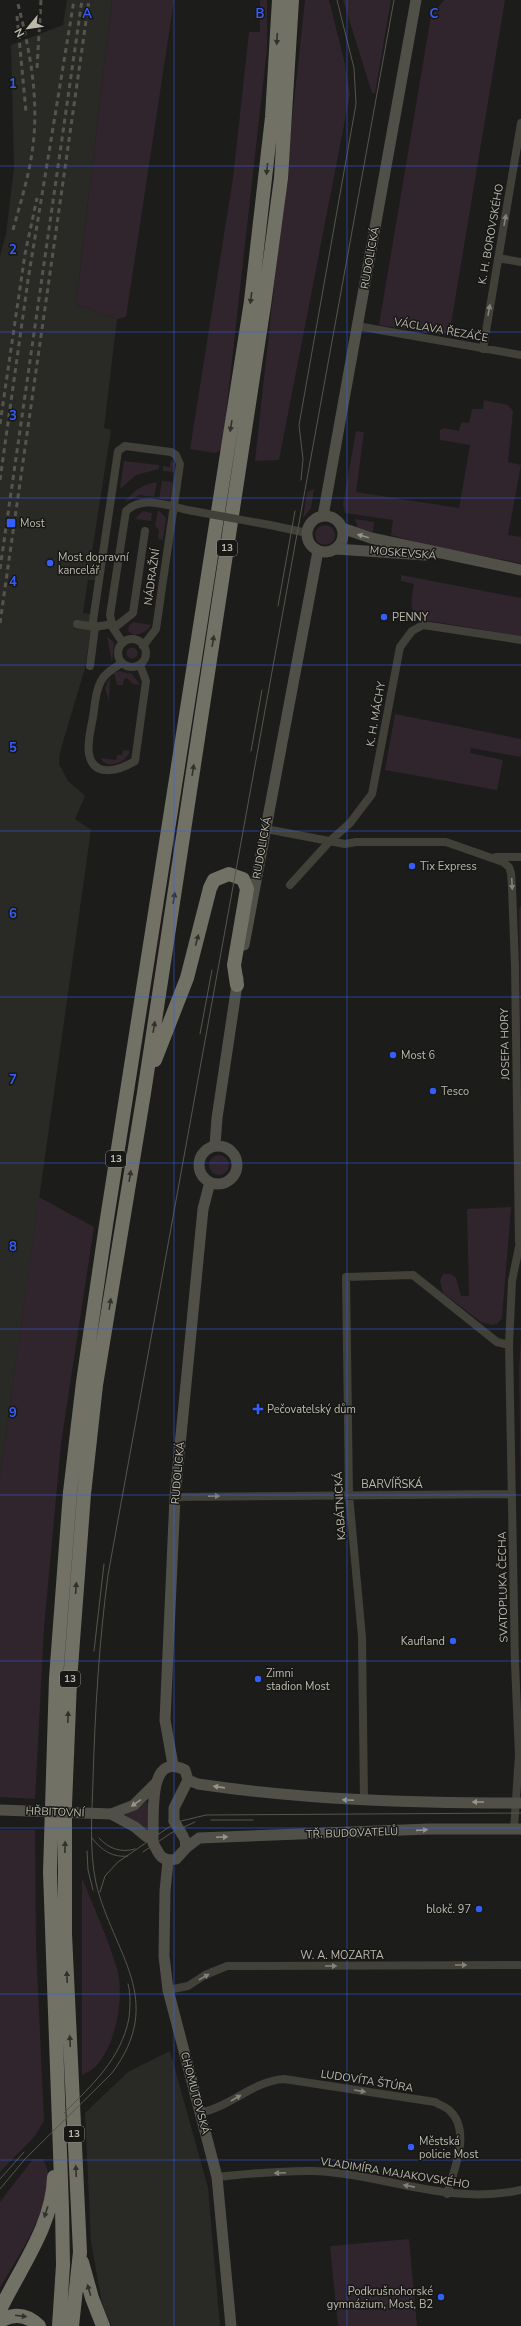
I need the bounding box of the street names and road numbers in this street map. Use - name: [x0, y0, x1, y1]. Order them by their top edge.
- street label: K. H. BOROVSKÉHO: [474, 182, 507, 285]
- street label: RUDOLICKÁ: [356, 226, 383, 290]
- street label: VÁCLAVA ŘEZÁČE: [392, 313, 489, 346]
- road number: 13: [217, 540, 237, 556]
- street label: MOSKEVSKÁ: [369, 542, 437, 563]
- street label: NÁDRAŽNÍ: [140, 546, 164, 606]
- street label: K. H. MÁCHY: [362, 680, 389, 748]
- street label: RUDOLICKÁ: [248, 816, 275, 880]
- street label: JOSEFA HORY: [497, 1007, 513, 1081]
- road number: 13: [106, 1151, 126, 1167]
- street label: RUDOLICKÁ: [167, 1441, 188, 1505]
- street label: KABÁTNICKÁ: [330, 1471, 349, 1541]
- street label: BARVÍŘSKÁ: [361, 1476, 423, 1492]
- street label: SVATOPLUKA ČECHA: [494, 1531, 511, 1643]
- road number: 13: [60, 1671, 80, 1687]
- street label: HŘBITOVNÍ: [25, 1802, 86, 1821]
- street label: TŘ. BUDOVATELŮ: [306, 1823, 398, 1842]
- street label: W. A. MOZARTA: [300, 1948, 384, 1963]
- street label: CHOMUTOVSKÁ: [177, 2050, 214, 2136]
- street label: LUDOVÍTA ŠTÚRA: [320, 2065, 415, 2096]
- road number: 13: [64, 2126, 84, 2142]
- street label: VLADIMÍRA MAJAKOVSKÉHO: [318, 2153, 471, 2192]

